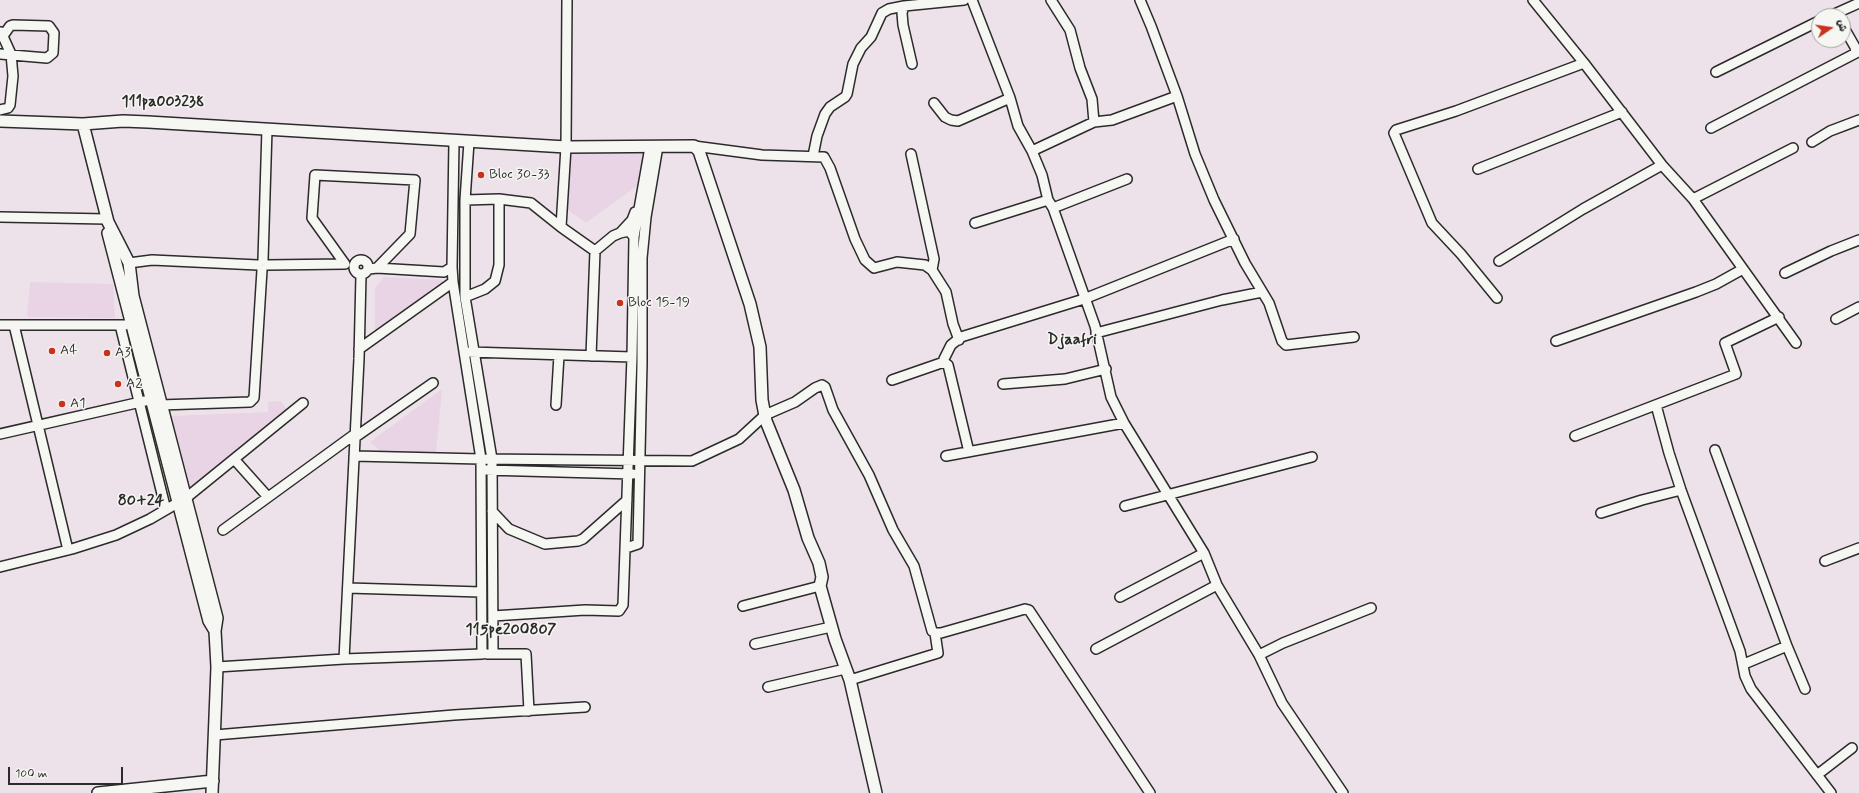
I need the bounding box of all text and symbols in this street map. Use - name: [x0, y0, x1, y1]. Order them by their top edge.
- north arrow: [1811, 8, 1851, 48]
- text: ش: [1834, 18, 1850, 33]
- district label: 111pa003238: [122, 93, 204, 113]
- place label: Bloc 30-33: [489, 167, 549, 183]
- marker: Bloc 30-33: [476, 170, 486, 180]
- place label: Bloc 15-19: [628, 295, 690, 311]
- marker: Bloc 15-19: [615, 298, 625, 308]
- district label: Djaafri: [1047, 331, 1097, 351]
- place label: A4: [60, 343, 77, 359]
- place label: A3: [115, 345, 130, 361]
- marker: A4: [47, 346, 57, 356]
- marker: A3: [102, 348, 112, 358]
- place label: A2: [126, 376, 142, 392]
- marker: A2: [113, 379, 123, 389]
- place label: A1: [70, 396, 85, 412]
- marker: A1: [57, 399, 67, 409]
- district label: 80+24: [118, 492, 164, 512]
- district label: 115pe200807: [466, 621, 556, 641]
- scale bar: [10, 759, 125, 785]
- text: 100 m: [15, 766, 47, 782]

